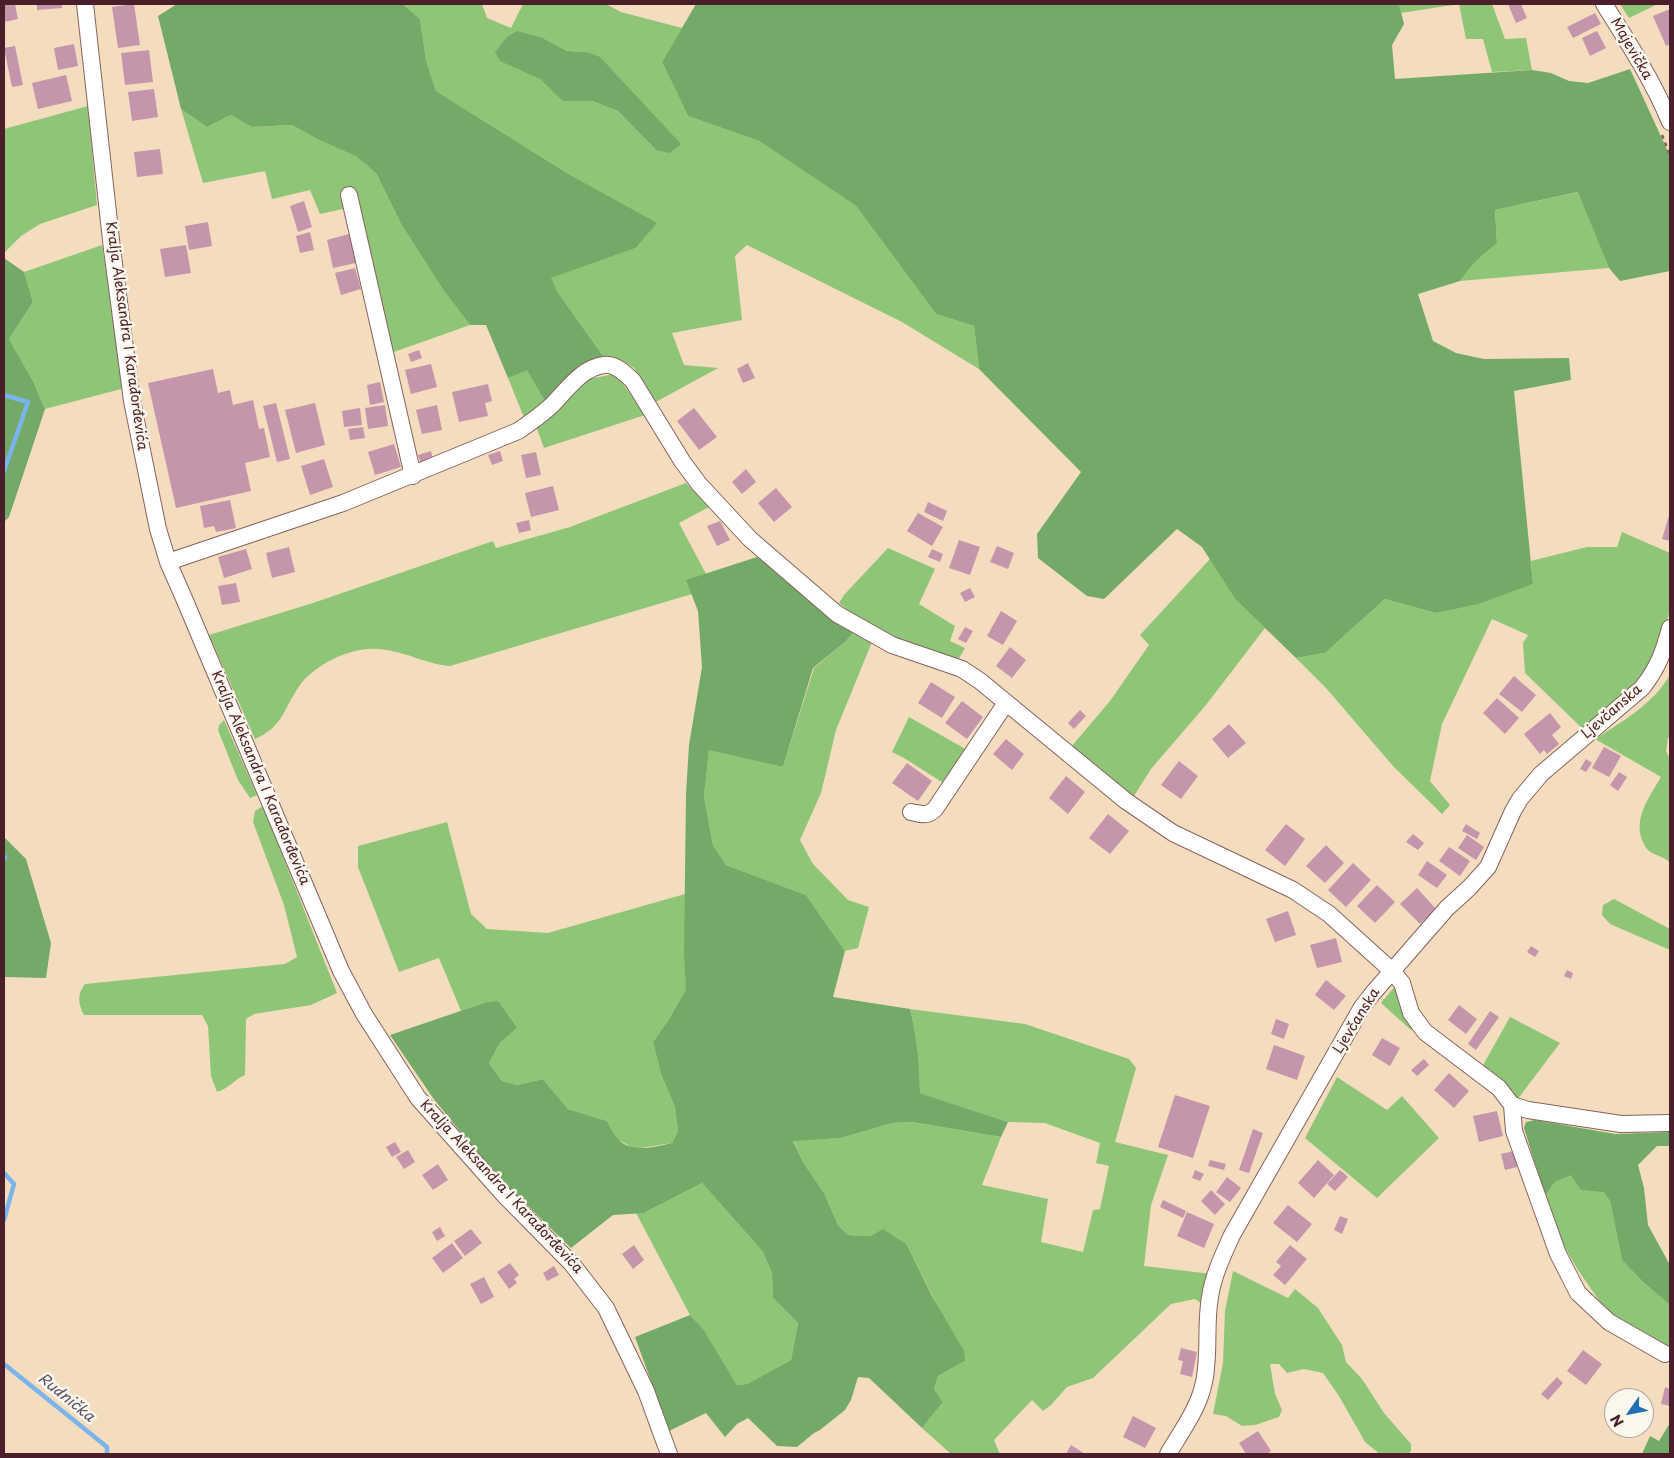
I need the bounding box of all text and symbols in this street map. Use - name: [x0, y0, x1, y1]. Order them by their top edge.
- street label: Majevička: [1607, 15, 1655, 83]
- street label: Kralja Aleksandra I Karađorđevića: [102, 220, 150, 452]
- street label: Kralja Aleksandra I Karađorđevića: [207, 668, 313, 888]
- street label: Ljevčanska: [1578, 681, 1646, 743]
- street label: Ljevčanska: [1330, 985, 1384, 1057]
- street label: Kralja Aleksandra I Karađorđevića: [416, 1097, 586, 1277]
- water label: Rudnička: [34, 1370, 98, 1426]
- north arrow: [1604, 1388, 1654, 1438]
- text: N: [1605, 1411, 1629, 1431]

